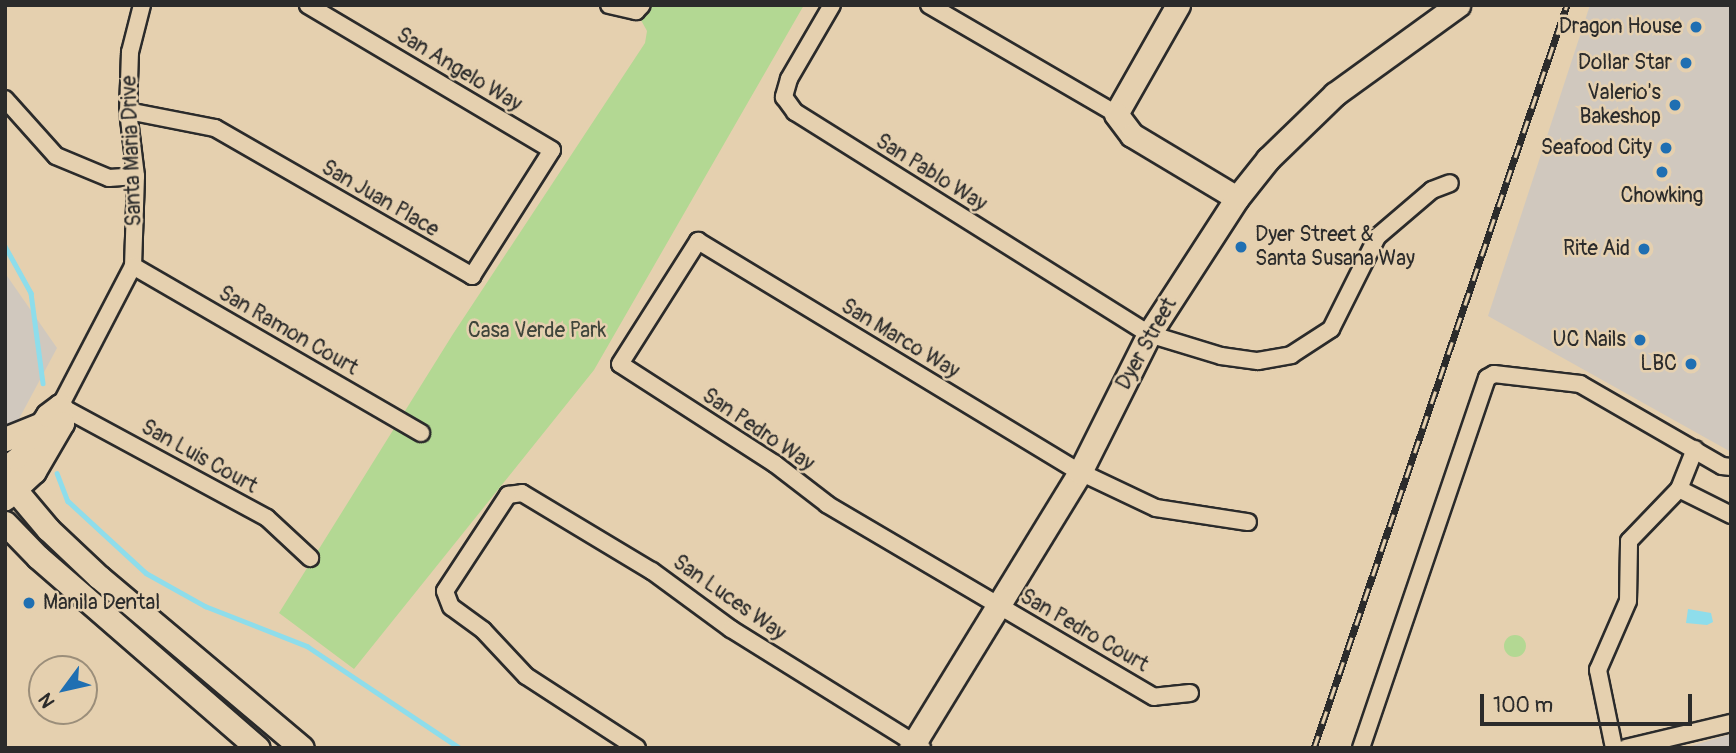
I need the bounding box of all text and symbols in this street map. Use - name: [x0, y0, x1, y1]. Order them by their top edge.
- place label: Dragon House: [1559, 14, 1682, 40]
- marker: Dragon House: [1688, 19, 1704, 35]
- street label: San Angelo Way: [392, 23, 526, 117]
- place label: Dollar Star: [1578, 50, 1672, 76]
- marker: Dollar Star: [1678, 55, 1694, 71]
- street label: Santa Maria Drive: [117, 75, 147, 227]
- place label: Valerio's Bakeshop: [1580, 80, 1661, 130]
- marker: Valerio's Bakeshop: [1667, 97, 1683, 113]
- street label: San Pablo Way: [871, 129, 991, 217]
- place label: Seafood City: [1541, 135, 1652, 161]
- marker: Seafood City: [1658, 140, 1674, 156]
- street label: San Juan Place: [317, 155, 443, 243]
- marker: Chowking: [1654, 164, 1670, 180]
- place label: Chowking: [1621, 183, 1703, 209]
- place label: Dyer Street & Santa Susana Way: [1255, 222, 1415, 272]
- place label: Rite Aid: [1563, 236, 1630, 262]
- marker: Dyer Street & Santa Susana Way: [1233, 239, 1249, 255]
- marker: Rite Aid: [1636, 241, 1652, 257]
- street label: San Ramon Court: [214, 281, 362, 381]
- street label: San Marco Way: [836, 294, 964, 384]
- street label: Dyer Street: [1111, 294, 1183, 394]
- park label: Casa Verde Park: [468, 318, 606, 344]
- place label: UC Nails: [1553, 327, 1626, 353]
- marker: UC Nails: [1632, 332, 1648, 348]
- place label: LBC: [1640, 351, 1677, 377]
- marker: LBC: [1683, 356, 1699, 372]
- street label: San Pedro Way: [697, 383, 819, 477]
- street label: San Luis Court: [137, 415, 261, 499]
- street label: San Luces Way: [668, 550, 790, 646]
- street label: San Pedro Court: [1015, 584, 1153, 678]
- place label: Manila Dental: [43, 590, 160, 616]
- marker: Manila Dental: [21, 595, 37, 611]
- north arrow: [28, 655, 98, 725]
- scale bar: [1484, 680, 1696, 724]
- text: N: [34, 688, 61, 712]
- text: 100 m: [1493, 692, 1553, 719]

